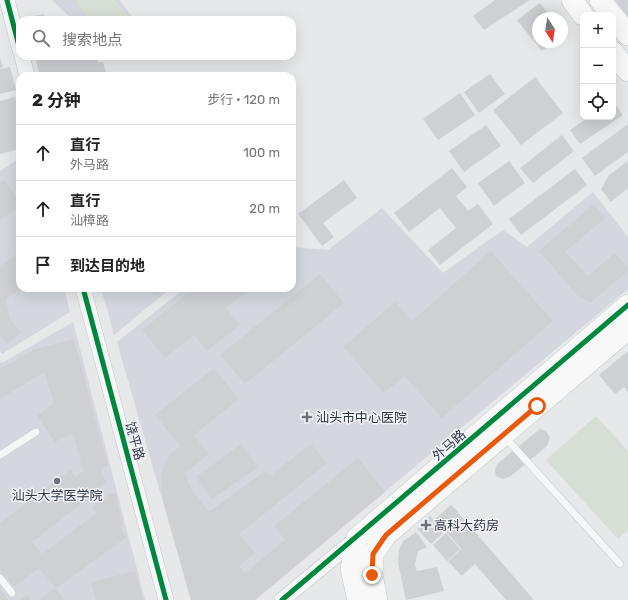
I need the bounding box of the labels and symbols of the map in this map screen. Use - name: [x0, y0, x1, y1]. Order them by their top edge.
- north arrow: [532, 12, 568, 48]
- route start: [528, 397, 546, 415]
- place label: 汕头市中心医院: [316, 410, 407, 425]
- marker: 汕头市中心医院: [301, 411, 313, 423]
- street label: 饶平路: [123, 420, 147, 462]
- street label: 外马路: [429, 427, 469, 463]
- marker: 汕头大学医学院: [52, 476, 62, 486]
- place label: 汕头大学医学院: [11, 488, 103, 503]
- place label: 高科大药房: [434, 518, 499, 533]
- marker: 高科大药房: [421, 520, 431, 530]
- route end: [363, 566, 381, 584]

